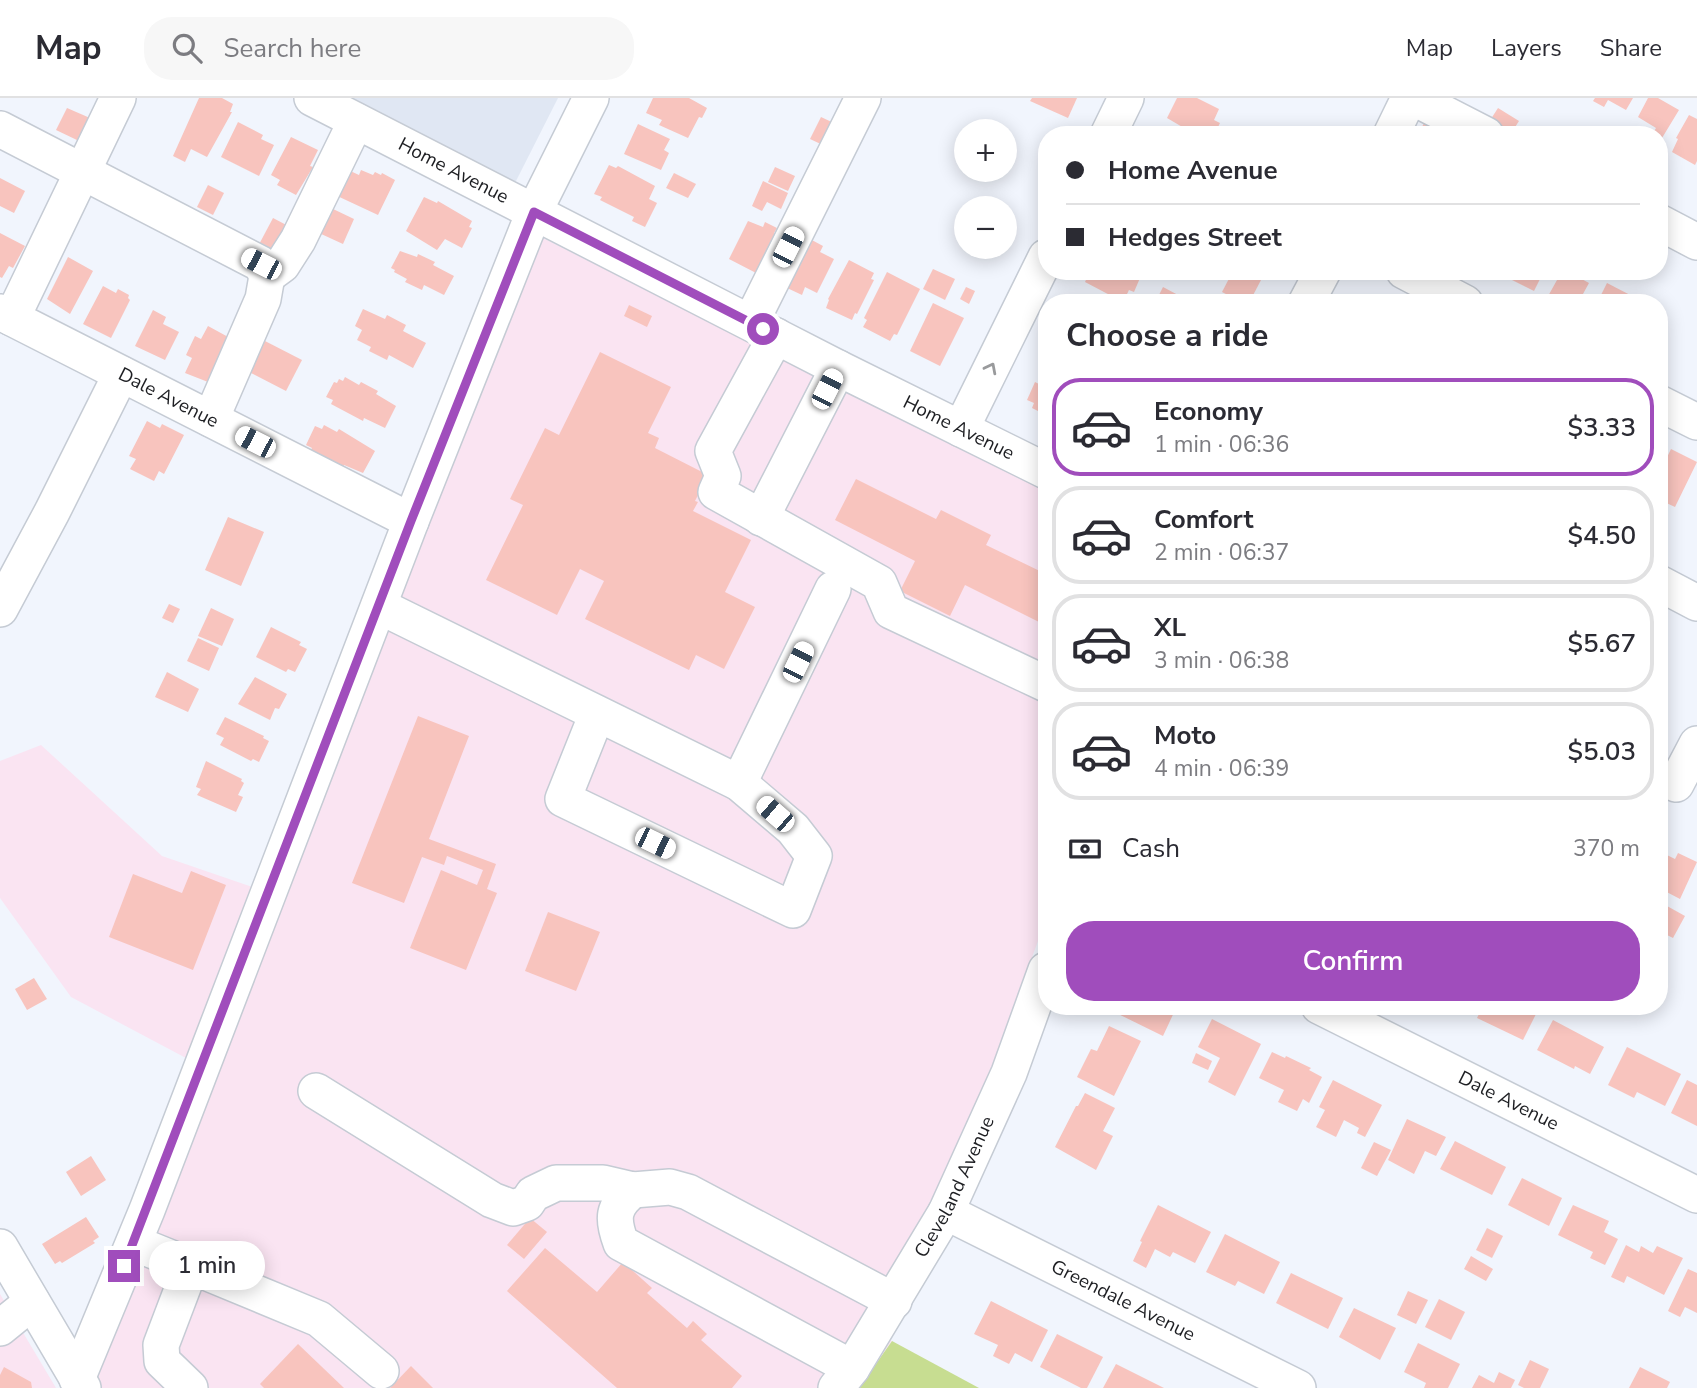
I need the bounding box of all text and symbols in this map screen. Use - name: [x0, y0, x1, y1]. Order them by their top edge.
- search box: [144, 17, 634, 80]
- text: Map: [35, 26, 102, 71]
- icon: search: [168, 29, 206, 67]
- text: Search here: [224, 31, 361, 66]
- text: Map: [1406, 32, 1453, 64]
- text: Layers: [1491, 32, 1562, 64]
- text: Share: [1600, 32, 1662, 64]
- map controls: [954, 119, 1017, 259]
- button: +: [954, 119, 1017, 182]
- street label: Home Avenue: [394, 131, 513, 210]
- text: Home Avenue: [1108, 153, 1278, 188]
- button: −: [954, 196, 1017, 259]
- text: Hedges Street: [1108, 220, 1282, 255]
- car: [770, 224, 807, 270]
- car: [238, 245, 285, 283]
- route start: [747, 313, 779, 345]
- text: Choose a ride: [1066, 314, 1268, 357]
- street label: Dale Avenue: [114, 361, 223, 434]
- one-way arrow: [983, 362, 997, 375]
- car: [809, 366, 846, 412]
- street label: Home Avenue: [899, 389, 1019, 466]
- text: Economy: [1154, 394, 1263, 429]
- icon: car: [1070, 396, 1133, 459]
- text: $3.33: [1567, 410, 1636, 445]
- car: [232, 423, 279, 461]
- text: 1 min · 06:36: [1154, 429, 1289, 460]
- text: Comfort: [1154, 502, 1254, 537]
- icon: car: [1070, 504, 1133, 567]
- text: $4.50: [1567, 518, 1636, 553]
- text: 2 min · 06:37: [1154, 537, 1289, 568]
- text: XL: [1154, 610, 1186, 645]
- icon: car: [1070, 612, 1133, 675]
- text: $5.67: [1567, 626, 1636, 661]
- car: [780, 639, 817, 685]
- text: 3 min · 06:38: [1154, 645, 1289, 676]
- text: Moto: [1154, 718, 1216, 753]
- icon: car: [1070, 720, 1133, 783]
- text: $5.03: [1567, 734, 1636, 769]
- text: 4 min · 06:39: [1154, 753, 1289, 784]
- car: [753, 792, 798, 836]
- car: [632, 824, 679, 862]
- icon: cash: [1066, 830, 1104, 868]
- text: Cash: [1122, 831, 1180, 866]
- text: 370 m: [1573, 833, 1640, 864]
- button: Confirm: [1066, 921, 1640, 1001]
- street label: Dale Avenue: [1454, 1065, 1563, 1137]
- street label: Cleveland Avenue: [908, 1112, 1001, 1263]
- callout: 1 min: [148, 1242, 264, 1290]
- route end: [108, 1250, 140, 1282]
- text: 1 min: [178, 1250, 236, 1281]
- street label: Greendale Avenue: [1047, 1254, 1200, 1347]

